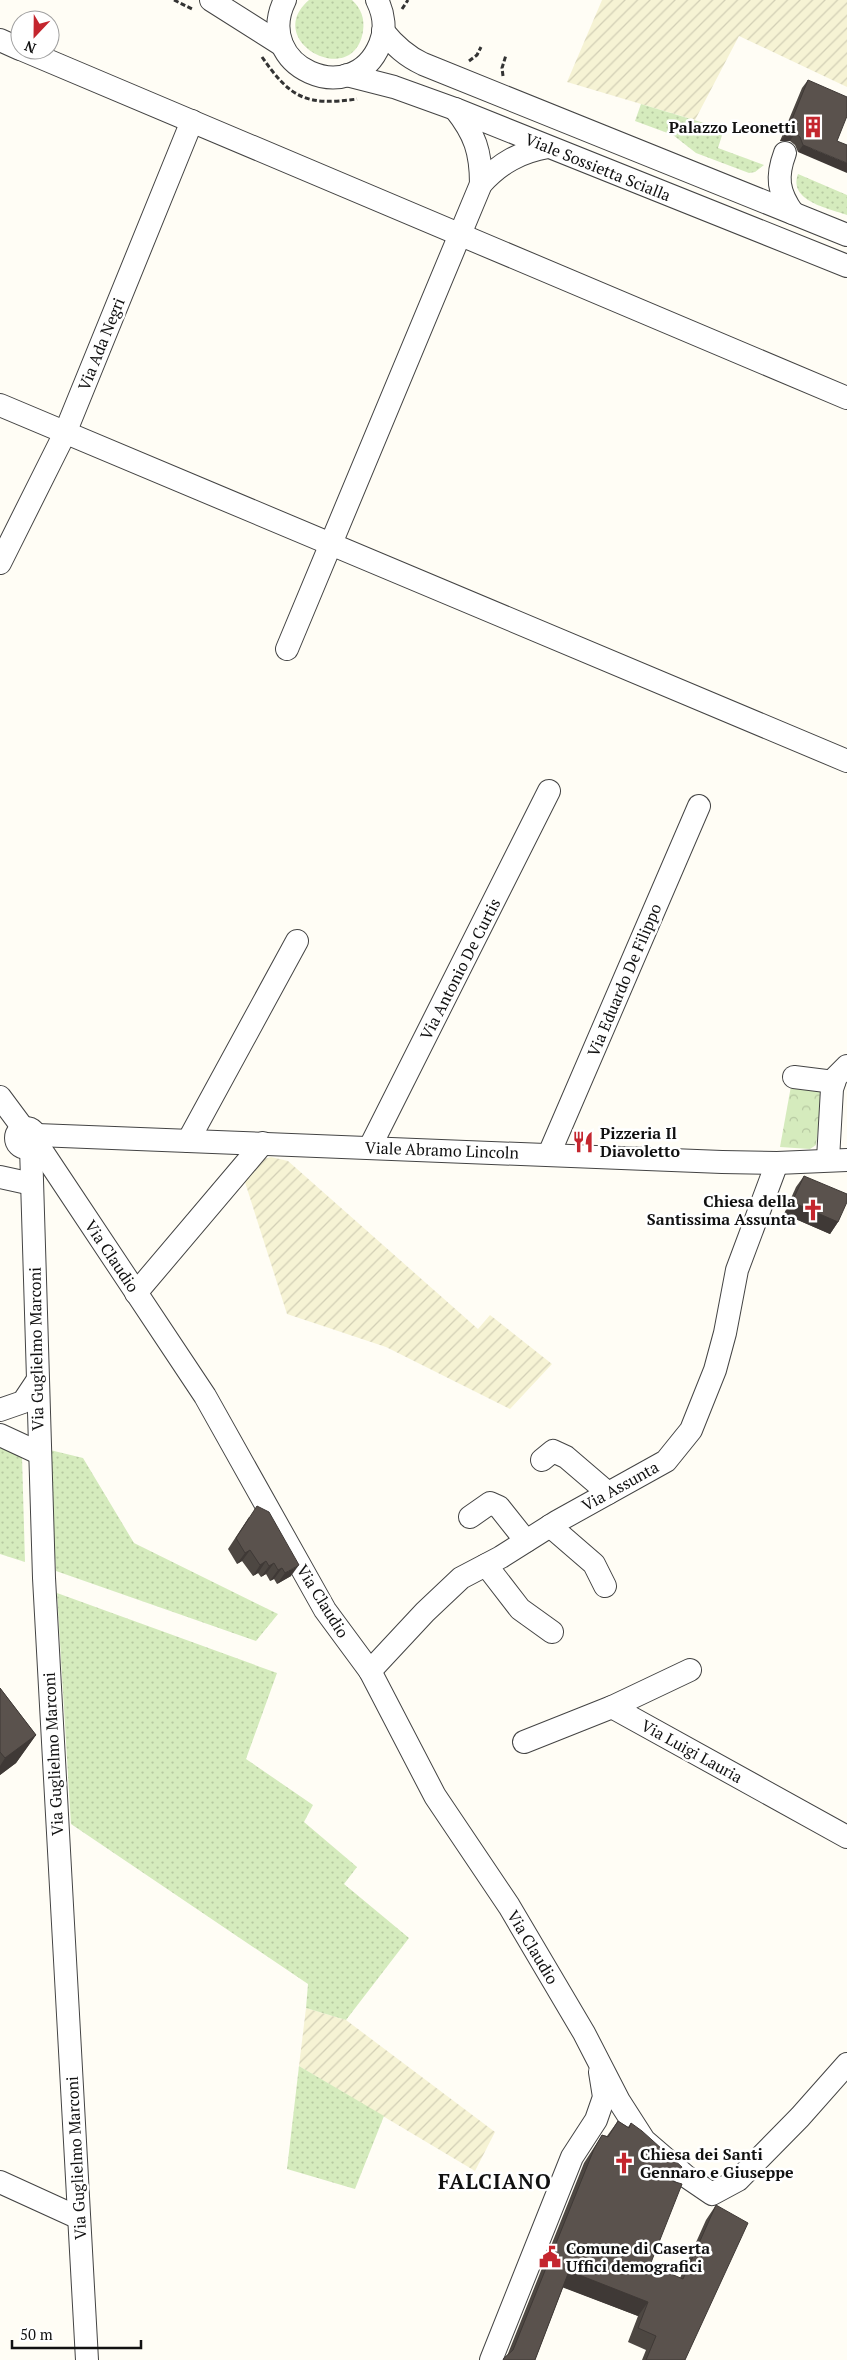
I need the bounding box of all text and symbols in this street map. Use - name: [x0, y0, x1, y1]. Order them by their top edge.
- north arrow: [10, 10, 60, 60]
- text: N: [21, 37, 38, 58]
- building icon: Palazzo Leonetti: [800, 114, 826, 140]
- place label: Palazzo Leonetti: [669, 116, 796, 138]
- street label: Viale Sossietta Scialla: [522, 128, 674, 206]
- street label: Via Ada Negri: [72, 294, 130, 394]
- street label: Via Antonio De Curtis: [415, 894, 505, 1044]
- street label: Via Eduardo De Filippo: [582, 900, 666, 1060]
- place label: Pizzeria Il Diavoletto: [600, 1122, 680, 1162]
- restaurant icon: Pizzeria Il Diavoletto: [570, 1129, 596, 1155]
- street label: Viale Abramo Lincoln: [365, 1136, 520, 1164]
- place label: Chiesa della Santissima Assunta: [647, 1190, 796, 1230]
- church icon: Chiesa della Santissima Assunta: [800, 1197, 826, 1223]
- street label: Via Claudio: [80, 1216, 144, 1297]
- street label: Via Guglielmo Marconi: [24, 1267, 48, 1431]
- street label: Via Assunta: [578, 1456, 662, 1516]
- street label: Via Claudio: [292, 1560, 354, 1642]
- street label: Via Guglielmo Marconi: [38, 1671, 68, 1836]
- street label: Via Luigi Lauria: [637, 1714, 747, 1788]
- street label: Via Claudio: [502, 1906, 564, 1988]
- street label: Via Guglielmo Marconi: [61, 2075, 91, 2240]
- place label: Chiesa dei Santi Gennaro e Giuseppe: [640, 2143, 794, 2183]
- church icon: Chiesa dei Santi Gennaro e Giuseppe: [611, 2150, 637, 2176]
- district label: FALCIANO: [438, 2167, 552, 2195]
- place label: Comune di Caserta Uffici demografici: [566, 2237, 710, 2277]
- public building icon: Comune di Caserta Uffici demografici: [537, 2244, 563, 2270]
- scale bar: [12, 2318, 141, 2350]
- text: 50 m: [20, 2324, 53, 2344]

